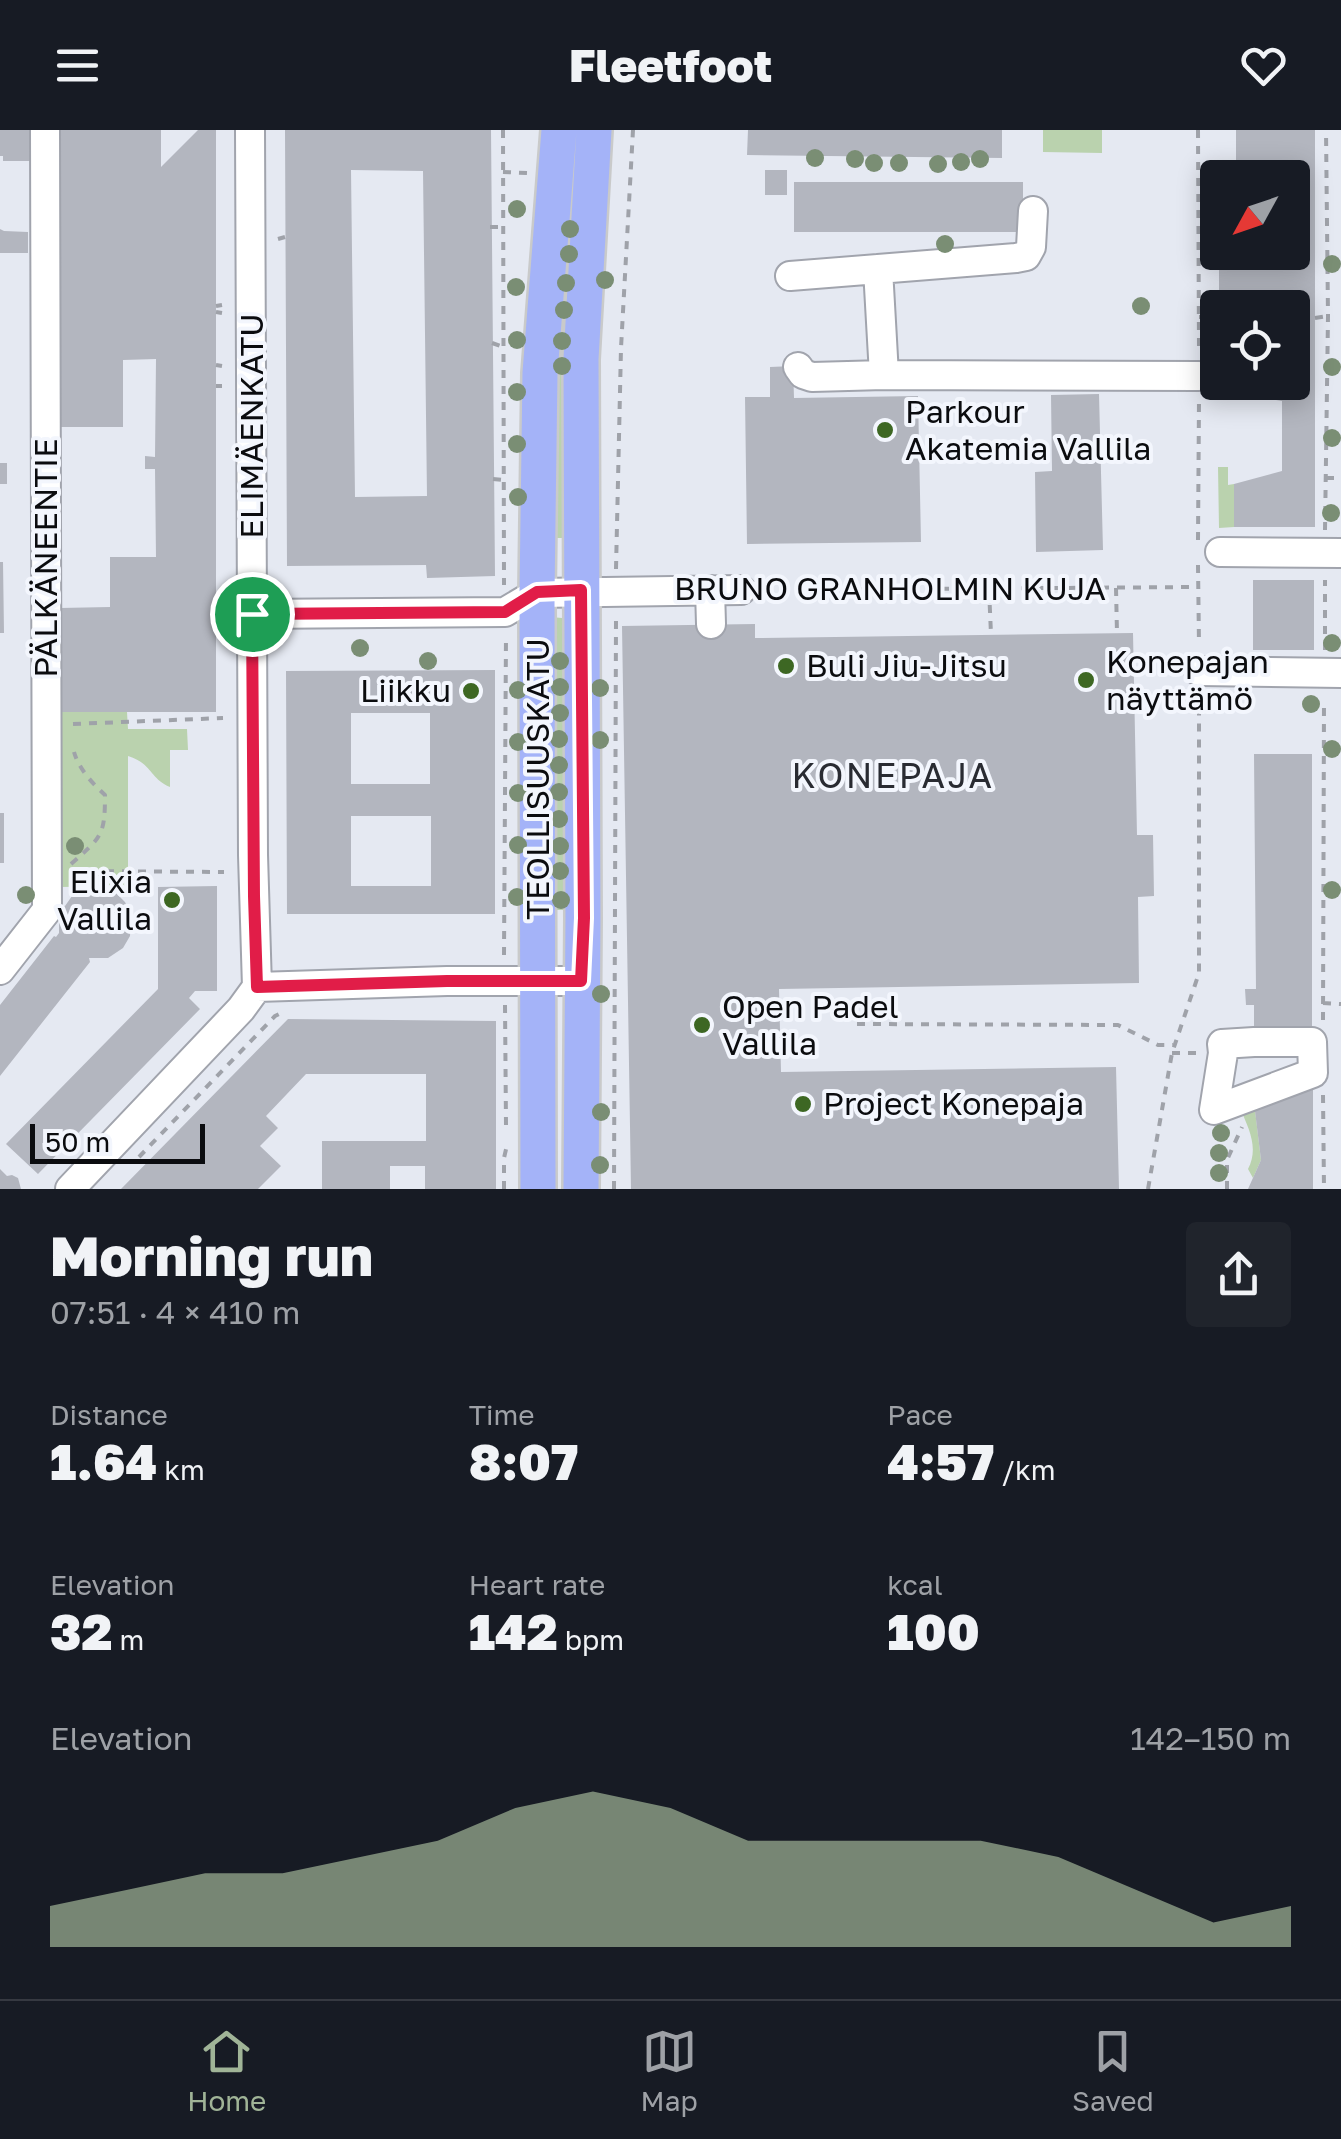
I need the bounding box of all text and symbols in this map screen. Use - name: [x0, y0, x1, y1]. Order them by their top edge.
- icon: menu: [50, 38, 105, 93]
- text: Fleetfoot: [569, 38, 772, 92]
- icon: heart: [1236, 38, 1291, 93]
- north arrow: [1200, 160, 1310, 270]
- map controls: [1200, 160, 1310, 400]
- button: locate: [1200, 290, 1310, 400]
- street label: ELIMÄENKATU: [232, 313, 270, 539]
- place label: Parkour Akatemia Vallila: [905, 392, 1151, 467]
- marker: Parkour Akatemia Vallila: [874, 419, 896, 441]
- street label: PÄLKÄNEENTIE: [26, 438, 64, 678]
- street label: BRUNO GRANHOLMIN KUJA: [674, 569, 1106, 607]
- pin: [210, 572, 295, 657]
- icon: arrive: [225, 587, 280, 642]
- street label: TEOLLISUUSKATU: [518, 638, 556, 920]
- place label: Konepajan näyttämö: [1106, 642, 1269, 717]
- place label: Buli Jiu-Jitsu: [806, 646, 1007, 684]
- marker: Buli Jiu-Jitsu: [775, 655, 797, 677]
- marker: Konepajan näyttämö: [1075, 669, 1097, 691]
- place label: Liikku: [360, 671, 451, 709]
- marker: Liikku: [460, 680, 482, 702]
- district label: KONEPAJA: [791, 754, 995, 796]
- place label: Elixia Vallila: [57, 862, 152, 937]
- marker: Elixia Vallila: [161, 889, 183, 911]
- place label: Open Padel Vallila: [722, 987, 899, 1062]
- marker: Open Padel Vallila: [691, 1014, 713, 1036]
- place label: Project Konepaja: [823, 1084, 1084, 1122]
- marker: Project Konepaja: [792, 1093, 814, 1115]
- scale bar: [30, 1119, 205, 1164]
- text: 50 m: [45, 1125, 110, 1158]
- text: Morning run: [50, 1222, 373, 1288]
- button: share: [1186, 1222, 1291, 1327]
- text: 07:51 · 4 × 410 m: [50, 1293, 300, 1331]
- text: Distance: [50, 1398, 168, 1431]
- text: Time: [469, 1398, 535, 1431]
- text: Pace: [887, 1398, 953, 1431]
- text: 1.64: [50, 1431, 157, 1491]
- text: 8:07: [469, 1431, 578, 1491]
- text: 4:57: [887, 1431, 994, 1491]
- text: km: [157, 1453, 205, 1486]
- text: /km: [994, 1453, 1055, 1486]
- text: Elevation: [50, 1568, 175, 1601]
- text: Heart rate: [469, 1568, 605, 1601]
- text: kcal: [887, 1568, 943, 1601]
- text: 32: [50, 1601, 113, 1661]
- text: 142: [469, 1601, 558, 1661]
- text: 100: [887, 1601, 980, 1661]
- text: m: [113, 1623, 144, 1656]
- text: bpm: [558, 1623, 624, 1656]
- text: Elevation: [50, 1719, 192, 1757]
- text: 142–150 m: [1130, 1719, 1291, 1757]
- tab: Home: [187, 2024, 266, 2117]
- tab: Map: [641, 2024, 698, 2117]
- tab: Saved: [1072, 2024, 1154, 2117]

